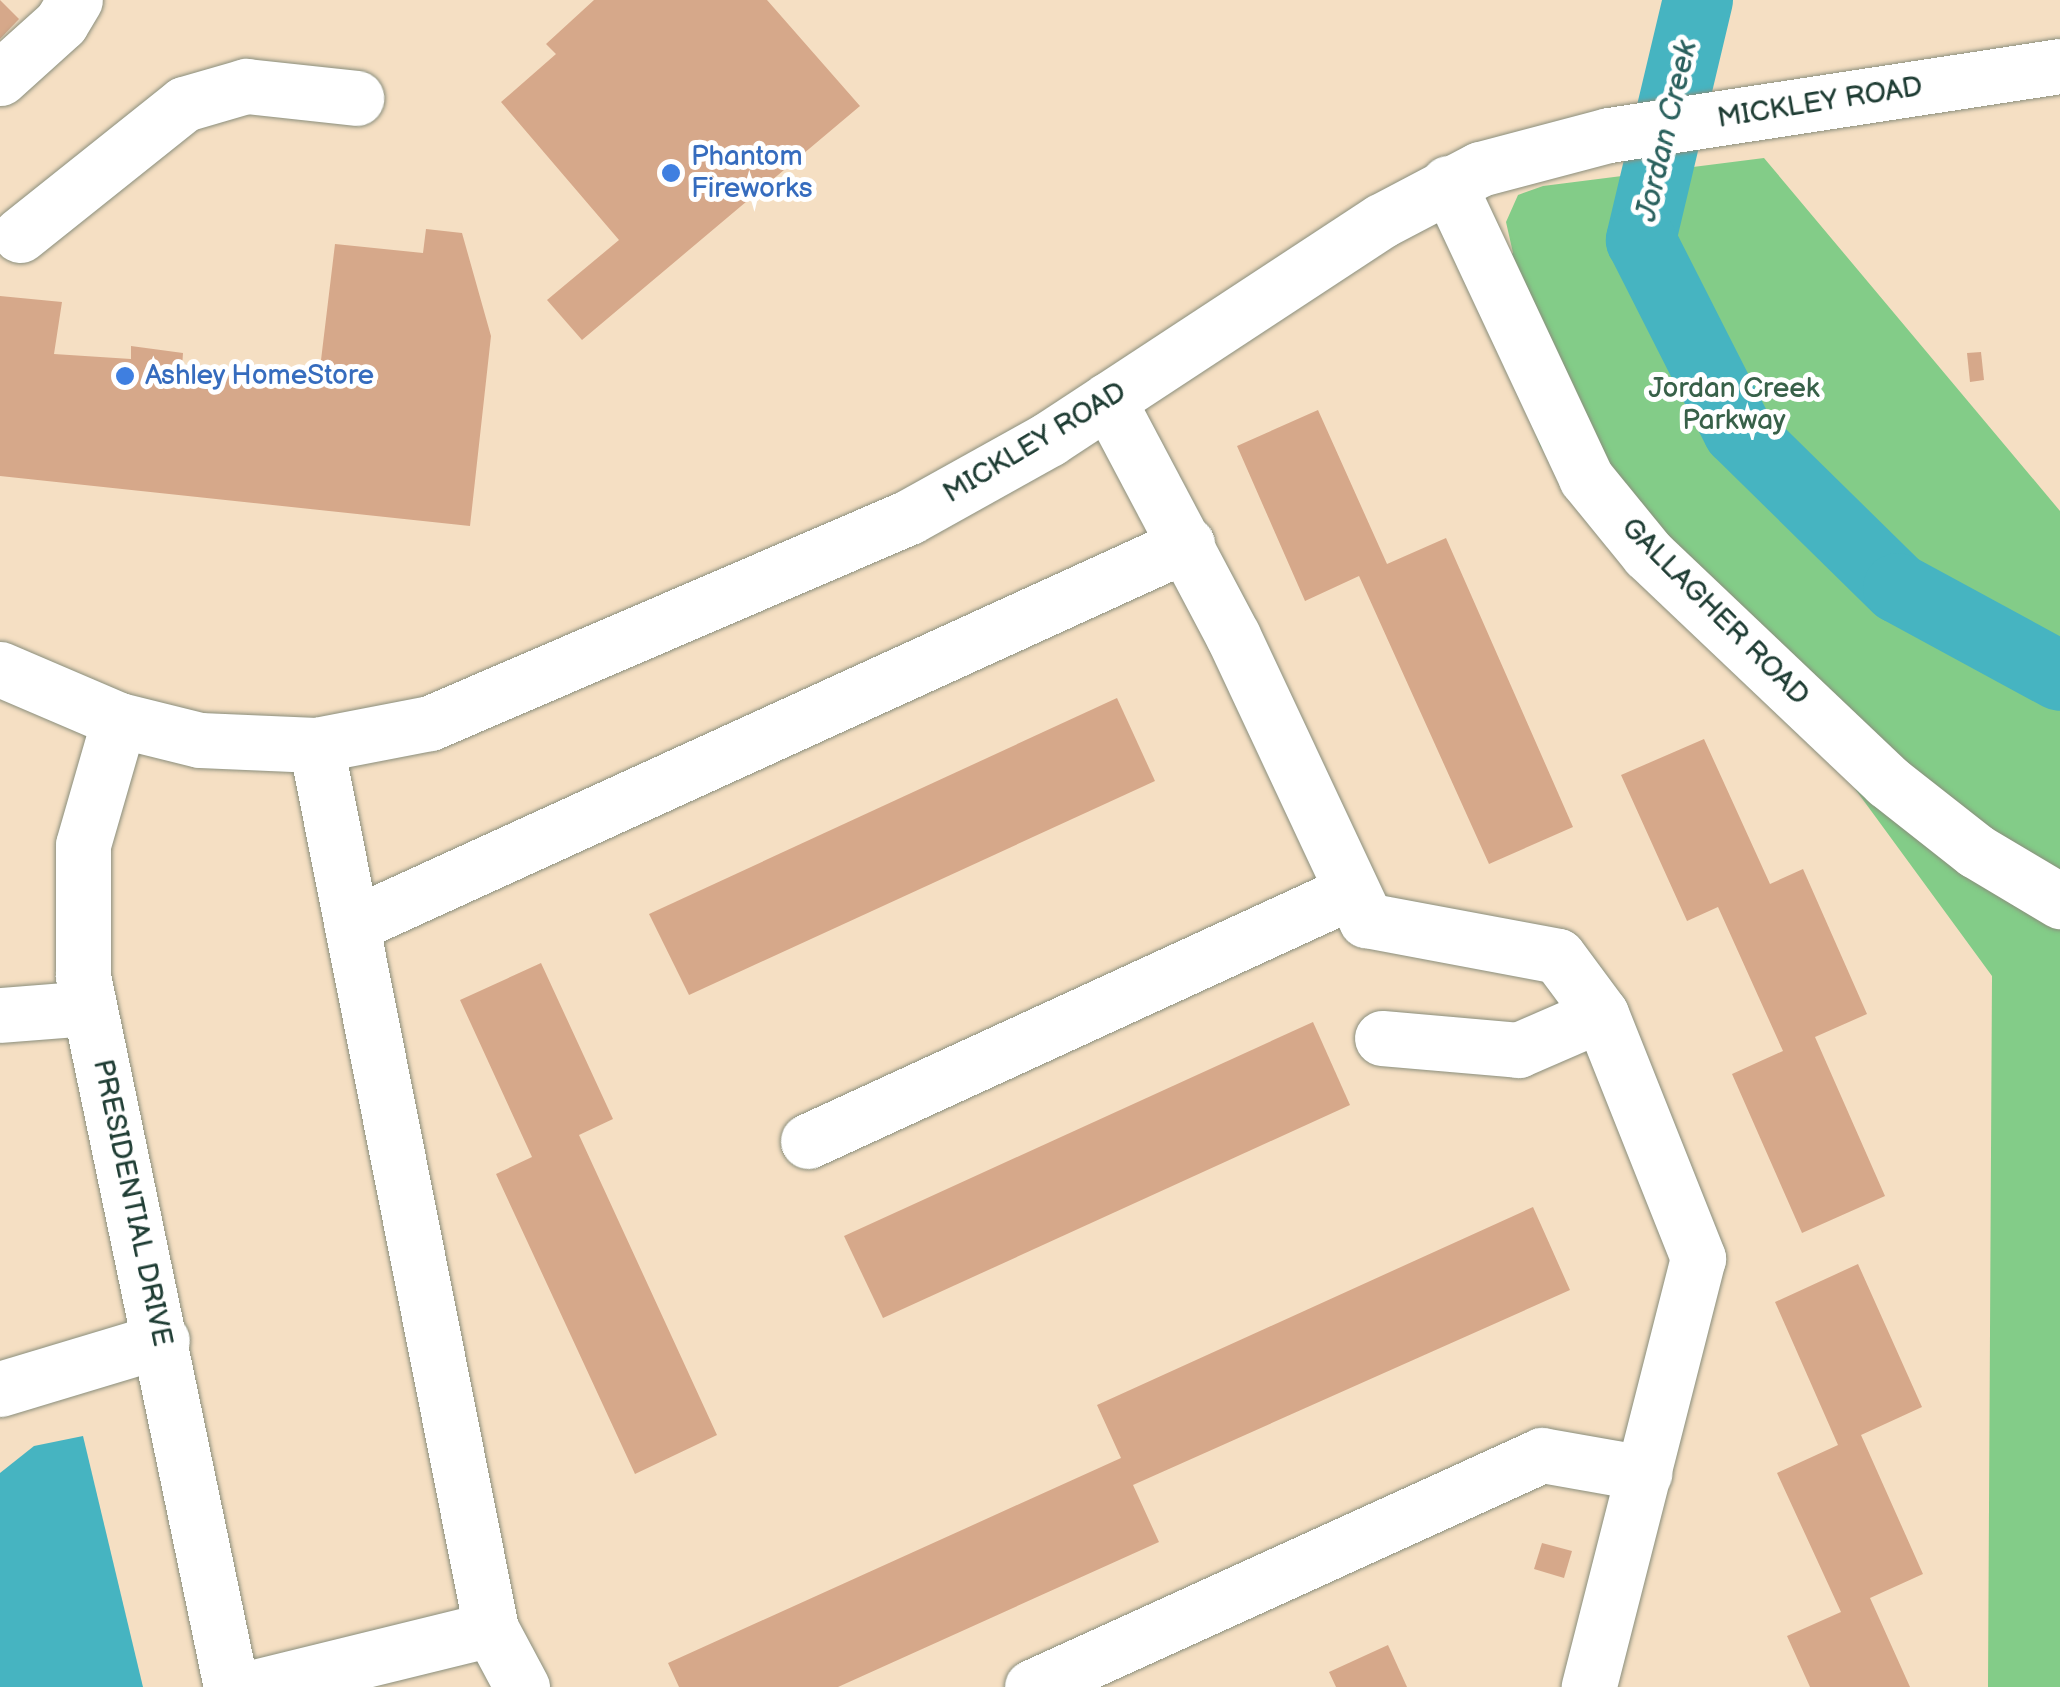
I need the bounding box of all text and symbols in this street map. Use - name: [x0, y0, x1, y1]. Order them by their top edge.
- water label: Jordan Creek: [1629, 37, 1705, 225]
- street label: MICKLEY ROAD: [1715, 70, 1925, 136]
- place label: Phantom Fireworks: [691, 140, 813, 206]
- marker: Phantom Fireworks: [660, 162, 682, 184]
- place label: Ashley HomeStore: [145, 359, 376, 393]
- marker: Ashley HomeStore: [114, 365, 136, 387]
- park label: Jordan Creek Parkway: [1648, 372, 1820, 438]
- street label: MICKLEY ROAD: [938, 375, 1132, 511]
- street label: GALLAGHER ROAD: [1614, 511, 1816, 713]
- street label: PRESIDENTIAL DRIVE: [85, 1056, 179, 1350]

